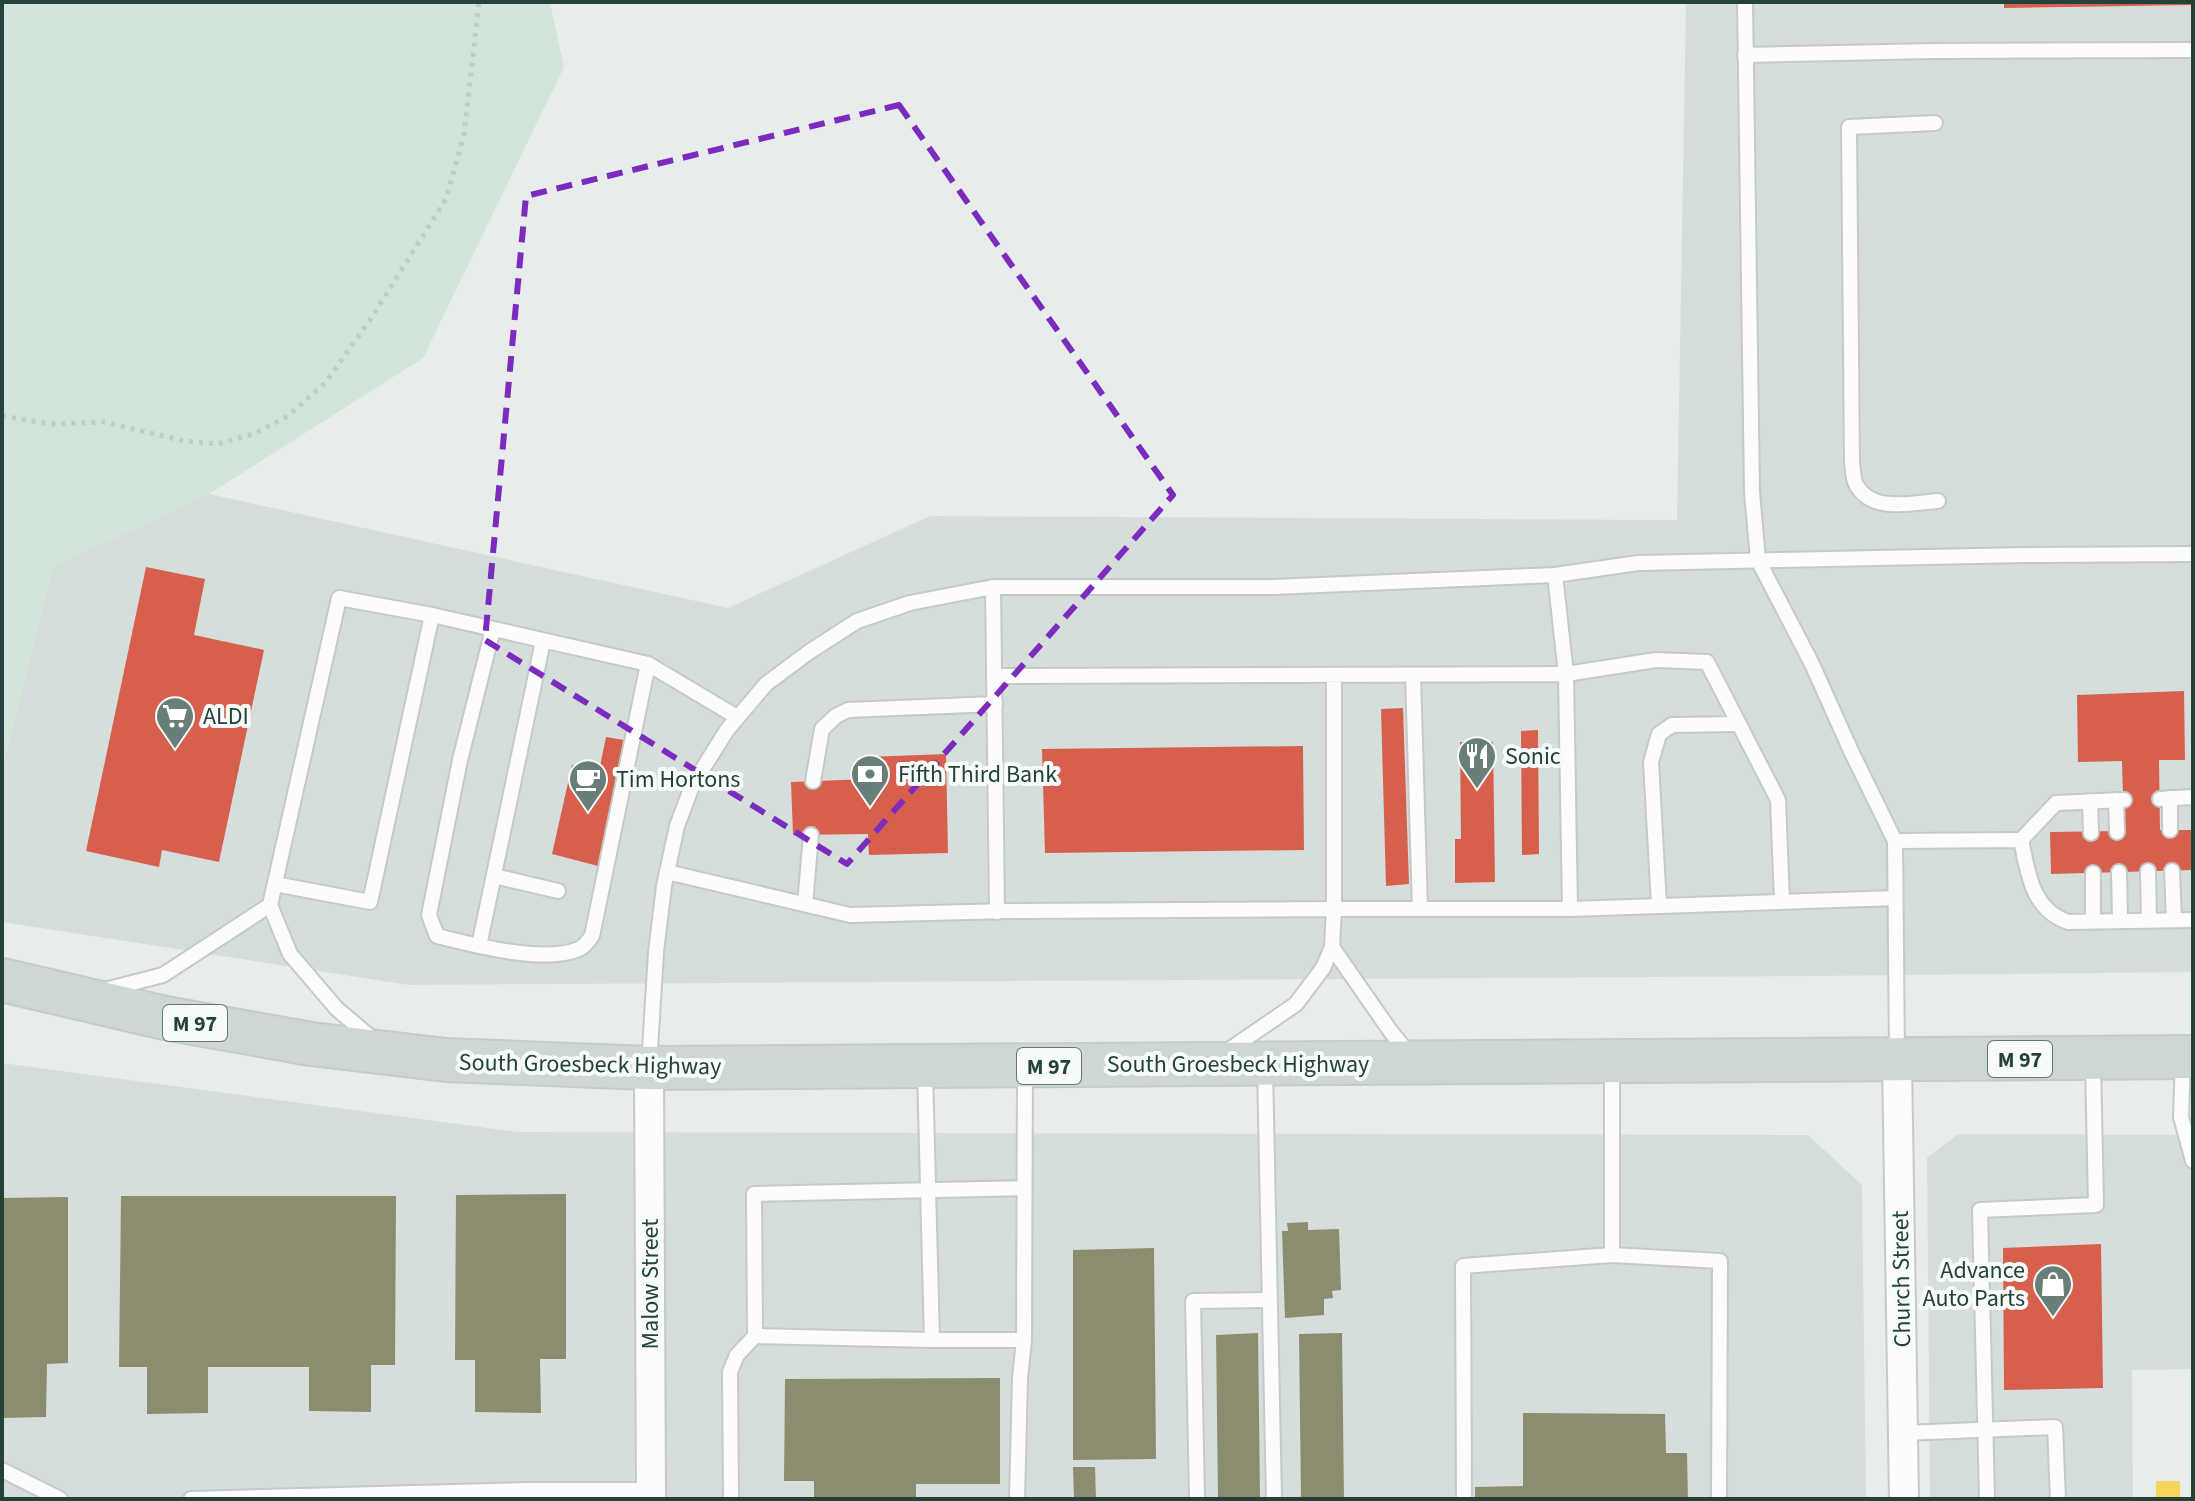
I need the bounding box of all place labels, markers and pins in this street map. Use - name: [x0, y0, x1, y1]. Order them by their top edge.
- supermarket icon: ALDI: [154, 695, 196, 750]
- place label: ALDI: [203, 699, 249, 734]
- restaurant icon: Sonic: [1456, 735, 1498, 790]
- place label: Sonic: [1505, 739, 1561, 774]
- bank icon: Fifth Third Bank: [849, 753, 891, 808]
- place label: Fifth Third Bank: [898, 757, 1057, 792]
- cafe icon: Tim Hortons: [567, 758, 609, 813]
- place label: Tim Hortons: [616, 762, 740, 797]
- place label: Advance Auto Parts: [1923, 1253, 2025, 1316]
- shop icon: Advance Auto Parts: [2032, 1263, 2074, 1318]

